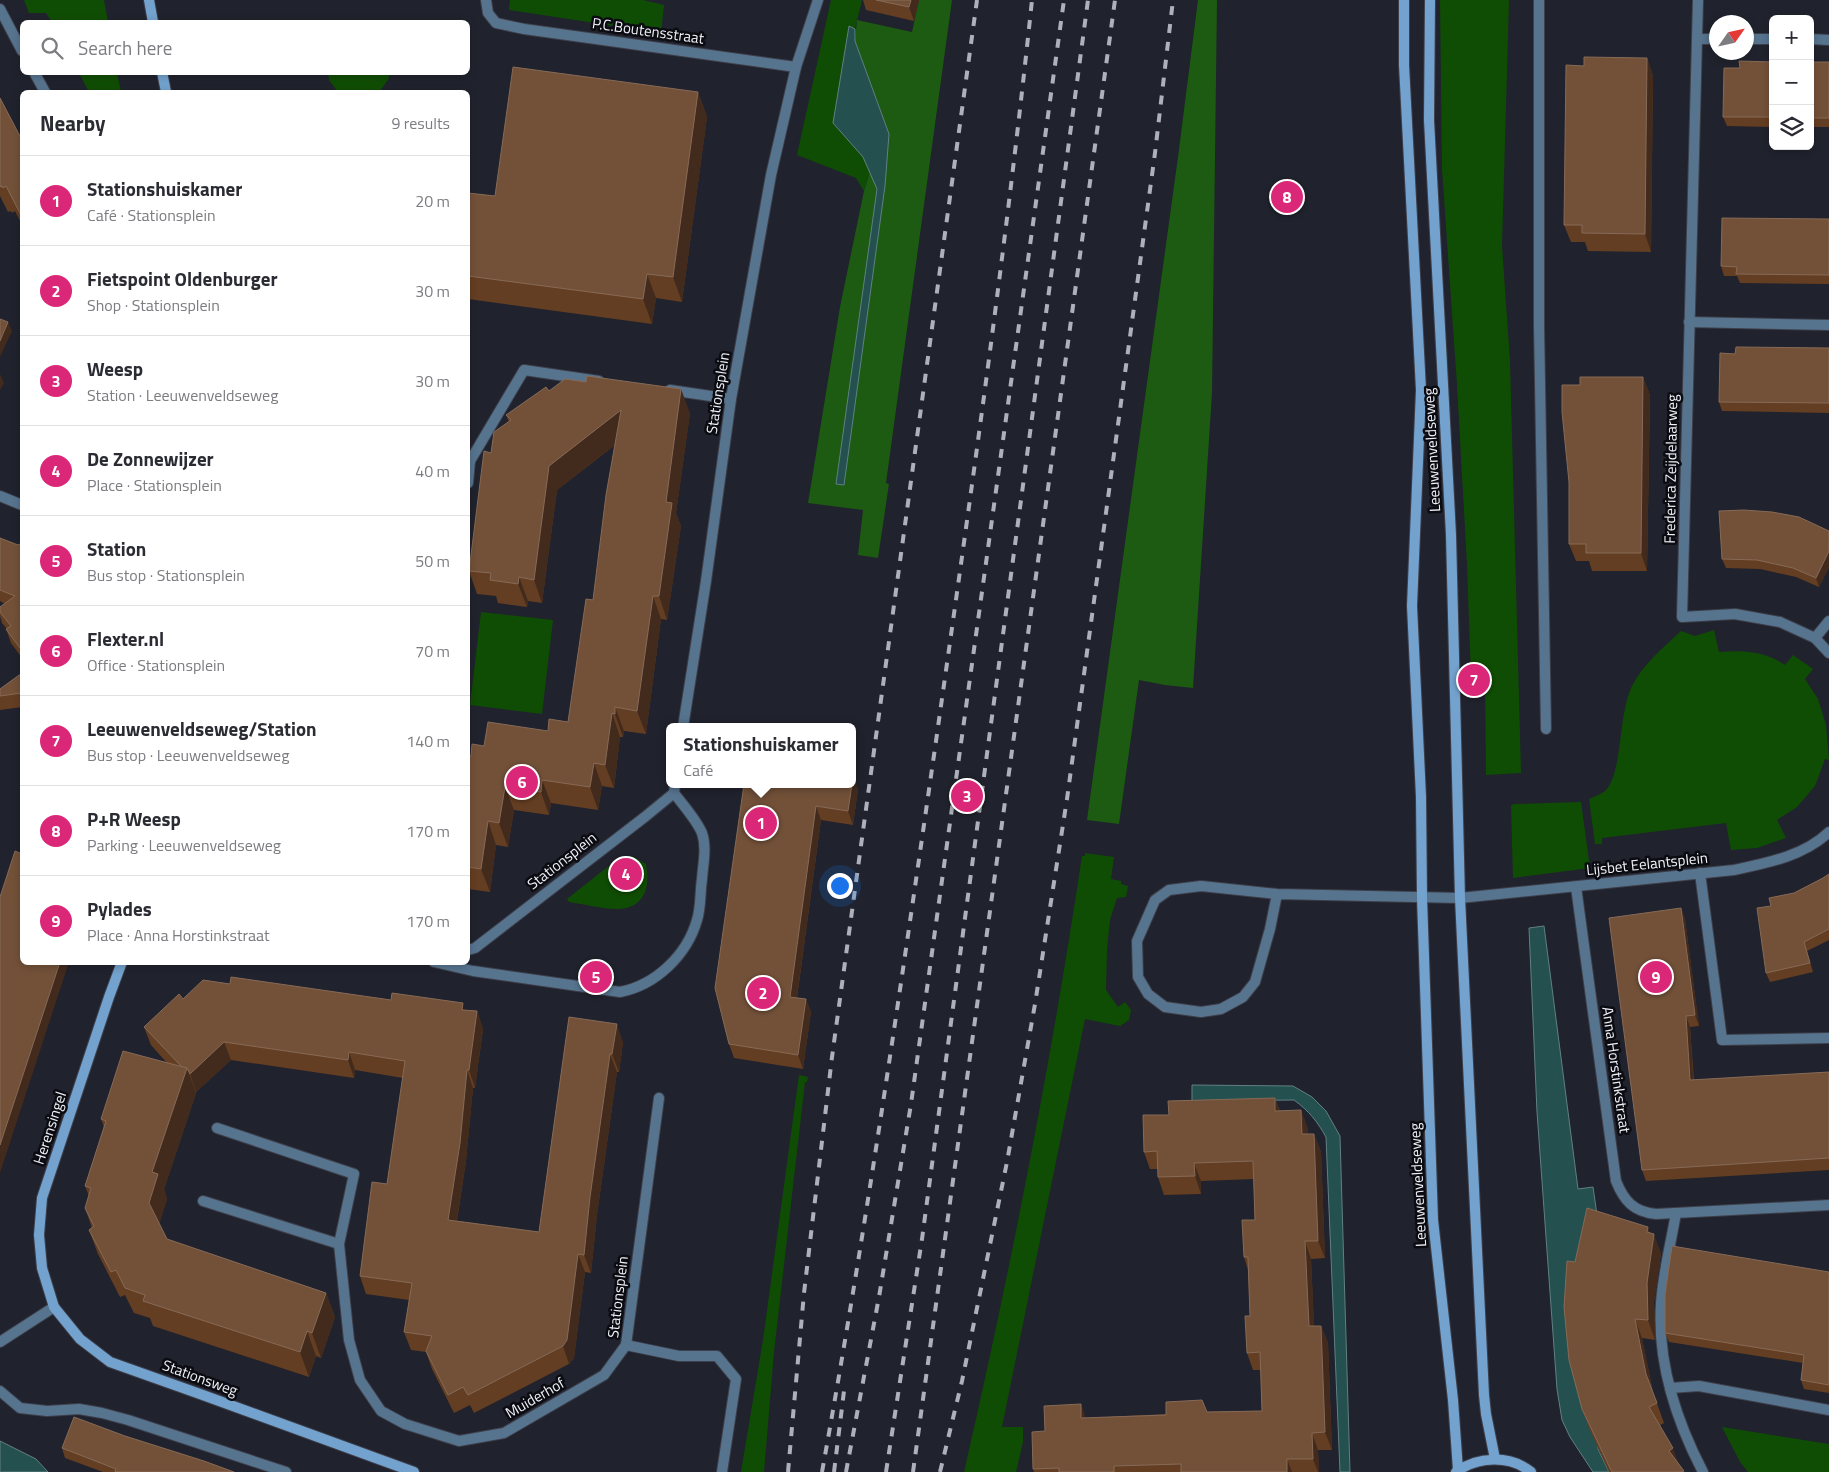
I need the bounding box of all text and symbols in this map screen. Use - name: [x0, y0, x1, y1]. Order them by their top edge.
- street label: P.C.Boutensstraat: [591, 11, 706, 50]
- north arrow: [1709, 15, 1754, 60]
- map controls: [1769, 15, 1814, 150]
- button: +: [1769, 15, 1814, 60]
- search box: [20, 20, 470, 75]
- text: Search here: [78, 33, 172, 62]
- icon: search: [38, 34, 66, 62]
- button: −: [1769, 60, 1814, 105]
- button: layers: [1769, 105, 1814, 150]
- text: Nearby: [40, 107, 105, 139]
- text: 9 results: [391, 111, 450, 135]
- text: Stationshuiskamer: [87, 174, 242, 203]
- pin: 8: [1271, 178, 1303, 216]
- text: 1: [52, 189, 60, 213]
- text: 20 m: [415, 189, 450, 213]
- text: Café · Stationsplein: [87, 203, 216, 227]
- text: Fietspoint Oldenburger: [87, 264, 277, 293]
- text: 2: [52, 279, 60, 303]
- text: 30 m: [415, 279, 450, 303]
- text: Shop · Stationsplein: [87, 293, 220, 317]
- street label: Stationsplein: [700, 350, 735, 435]
- text: Weesp: [87, 354, 143, 383]
- text: 3: [52, 369, 60, 393]
- text: 30 m: [415, 369, 450, 393]
- text: Station · Leeuwenveldseweg: [87, 383, 278, 407]
- street label: Leeuwenveldseweg: [1417, 387, 1446, 513]
- street label: Frederica Zeijdelaarweg: [1658, 394, 1683, 544]
- text: De Zonnewijzer: [87, 444, 214, 473]
- text: 4: [52, 459, 60, 483]
- text: 40 m: [415, 459, 450, 483]
- text: Place · Stationsplein: [87, 473, 222, 497]
- text: Station: [87, 534, 146, 563]
- text: 5: [52, 549, 60, 573]
- text: 50 m: [415, 549, 450, 573]
- text: Bus stop · Stationsplein: [87, 563, 245, 587]
- text: Flexter.nl: [87, 624, 164, 653]
- text: 6: [52, 639, 60, 663]
- text: 70 m: [415, 639, 450, 663]
- text: Office · Stationsplein: [87, 653, 225, 677]
- pin: 7: [1458, 661, 1490, 699]
- text: Leeuwenveldseweg/Station: [87, 714, 317, 743]
- popup: [666, 723, 856, 788]
- text: 7: [52, 729, 60, 753]
- text: 140 m: [406, 729, 450, 753]
- text: Stationshuiskamer: [683, 729, 839, 758]
- text: Bus stop · Leeuwenveldseweg: [87, 743, 289, 767]
- text: Café: [683, 758, 713, 782]
- pin: 6: [506, 763, 538, 801]
- pin: 3: [951, 777, 983, 815]
- text: P+R Weesp: [87, 804, 181, 833]
- pin: 1: [745, 804, 777, 842]
- text: 8: [52, 819, 60, 843]
- text: 170 m: [406, 819, 450, 843]
- street label: Stationsplein: [522, 826, 601, 895]
- text: Parking · Leeuwenveldseweg: [87, 833, 281, 857]
- street label: Lijsbet Eelantsplein: [1585, 846, 1709, 881]
- pin: 4: [610, 855, 642, 893]
- your location: [827, 873, 853, 899]
- text: Pylades: [87, 894, 152, 923]
- text: 9: [52, 909, 60, 933]
- text: 170 m: [406, 909, 450, 933]
- text: Place · Anna Horstinkstraat: [87, 923, 270, 947]
- pin: 5: [580, 958, 612, 996]
- pin: 9: [1640, 958, 1672, 996]
- pin: 2: [747, 974, 779, 1012]
- street label: Anna Horstinkstraat: [1596, 1005, 1637, 1135]
- street label: Herensingel: [27, 1088, 72, 1167]
- street label: Leeuwenveldseweg: [1403, 1122, 1432, 1248]
- street label: Stationsplein: [601, 1255, 634, 1339]
- street label: Stationsweg: [159, 1353, 241, 1402]
- street label: Muiderhof: [501, 1371, 569, 1424]

